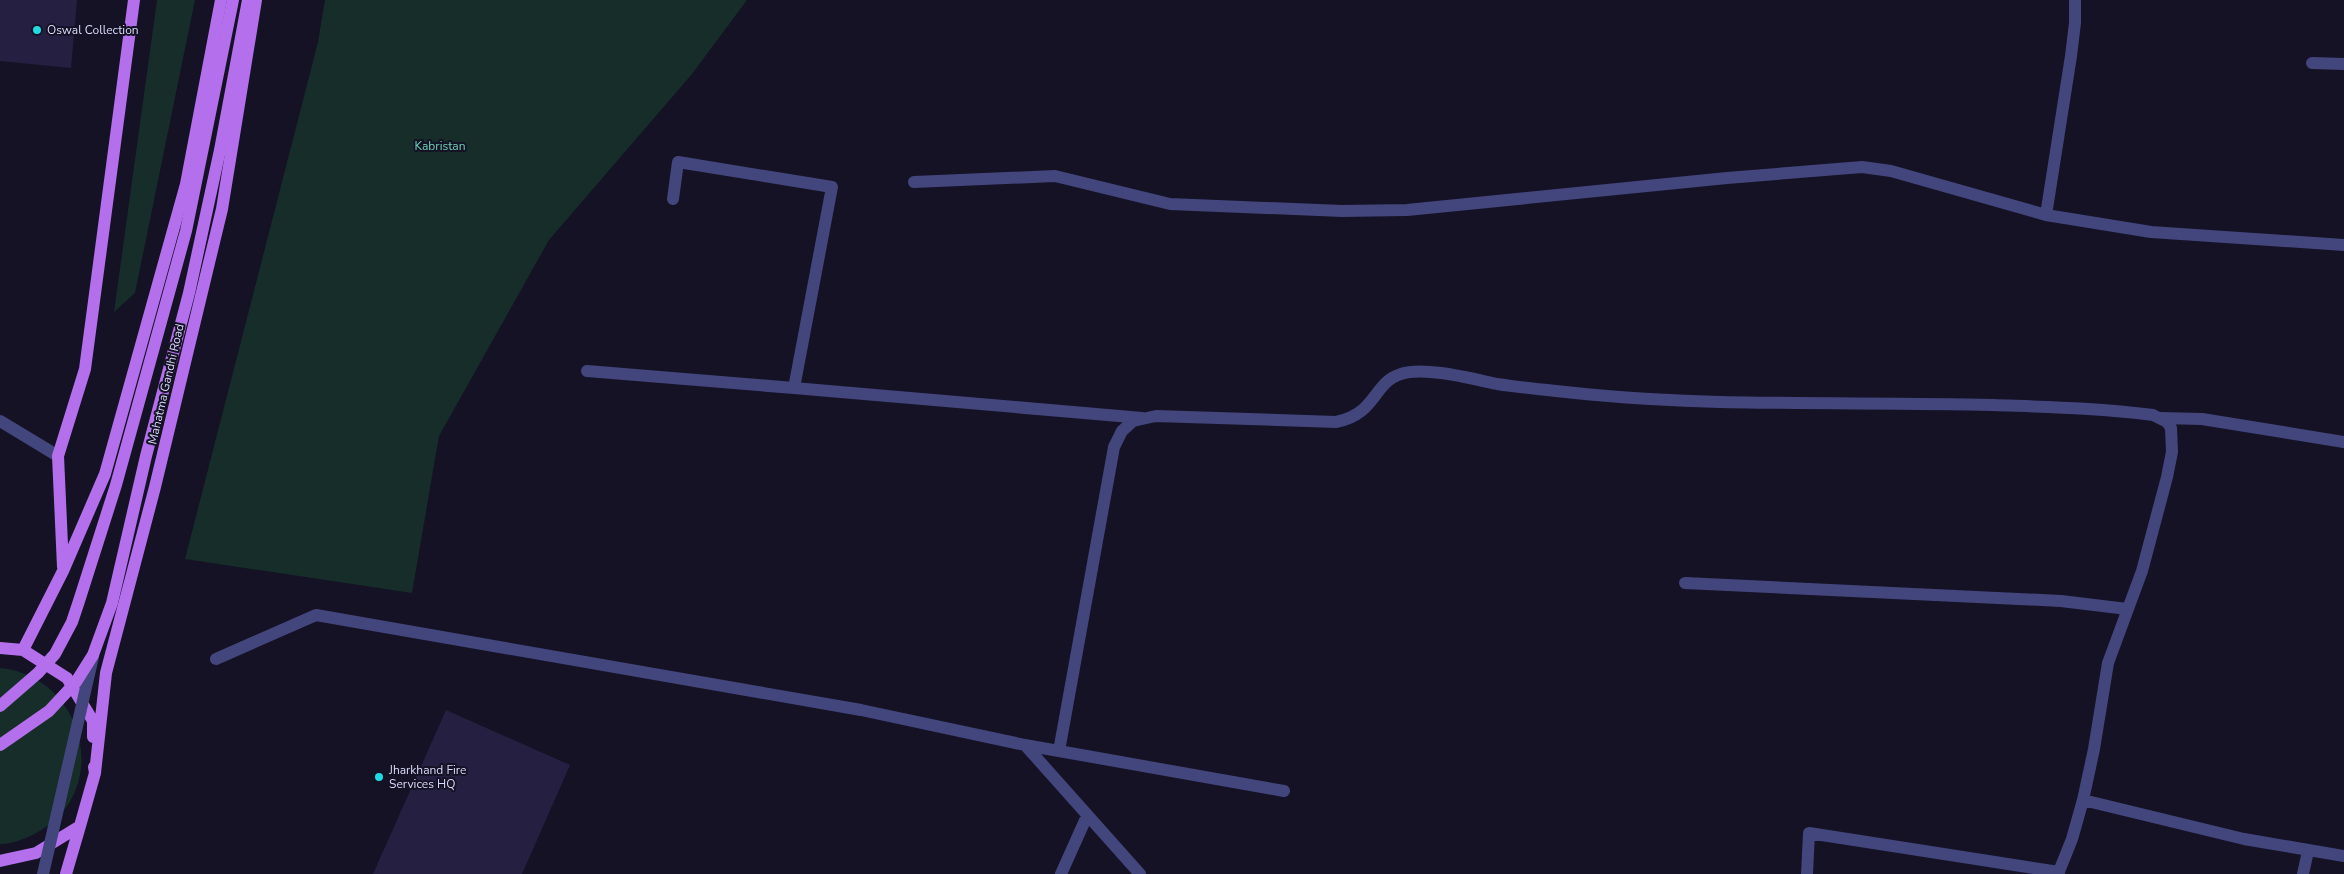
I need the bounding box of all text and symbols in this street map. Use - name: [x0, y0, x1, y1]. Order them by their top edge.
- place label: Oswal Collection: [47, 22, 139, 38]
- marker: Oswal Collection: [31, 24, 43, 36]
- park label: Kabristan: [414, 138, 466, 154]
- street label: Mahatma Gandhi Road: [144, 322, 188, 446]
- place label: Jharkhand Fire Services HQ: [388, 762, 466, 792]
- marker: Jharkhand Fire Services HQ: [373, 771, 385, 783]

